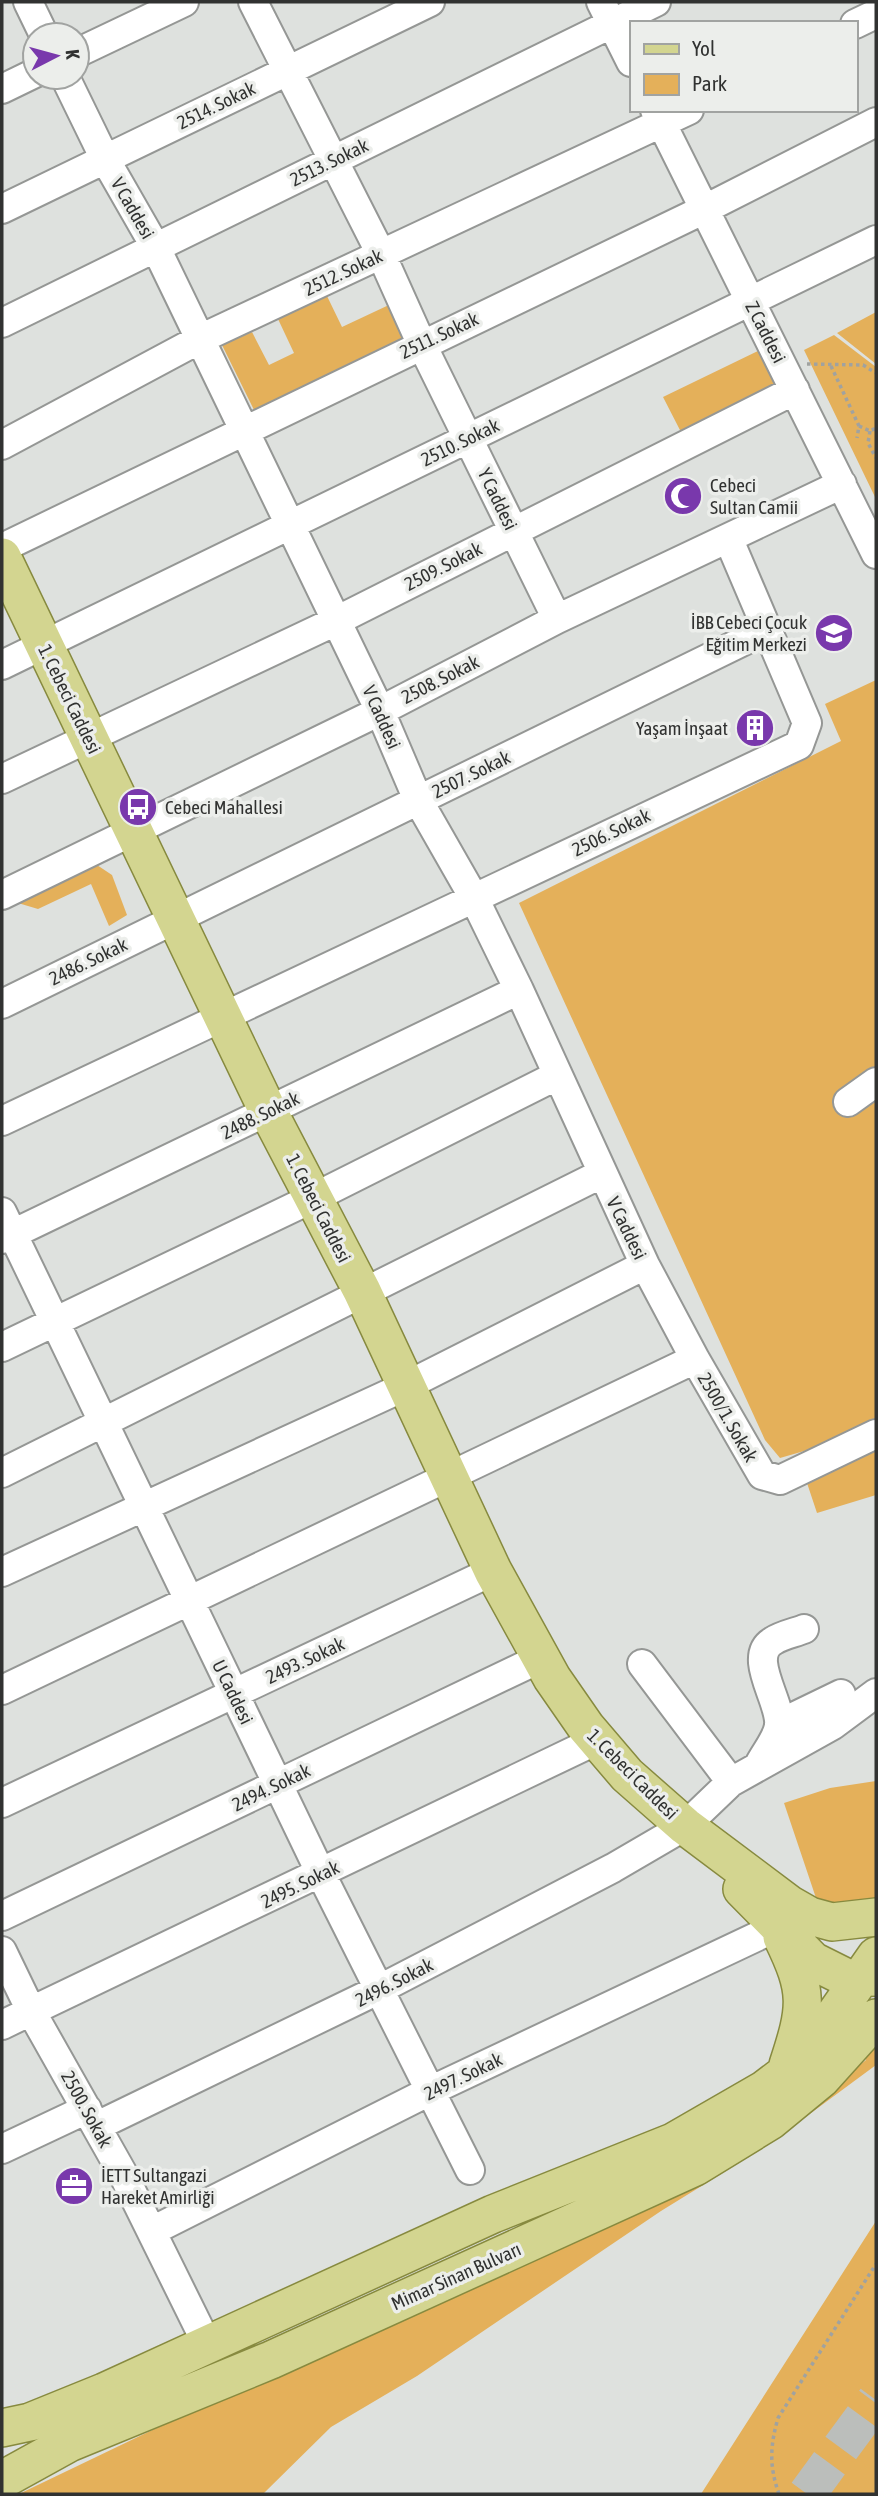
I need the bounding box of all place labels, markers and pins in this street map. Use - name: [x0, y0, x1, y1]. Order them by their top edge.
- place label: Cebeci Sultan Camii: [710, 474, 798, 518]
- mosque icon: Cebeci Sultan Camii: [662, 475, 704, 517]
- place label: İBB Cebeci Çocuk Eğitim Merkezi: [691, 611, 808, 655]
- school or university icon: İBB Cebeci Çocuk Eğitim Merkezi: [813, 612, 855, 654]
- building icon: Yaşam İnşaat: [734, 707, 776, 749]
- place label: Yaşam İnşaat: [636, 717, 728, 739]
- bus stop icon: Cebeci Mahallesi: [117, 786, 159, 828]
- place label: Cebeci Mahallesi: [165, 796, 283, 818]
- place label: İETT Sultangazi Hareket Amirliği: [101, 2164, 215, 2208]
- office icon: İETT Sultangazi Hareket Amirliği: [53, 2165, 95, 2207]

